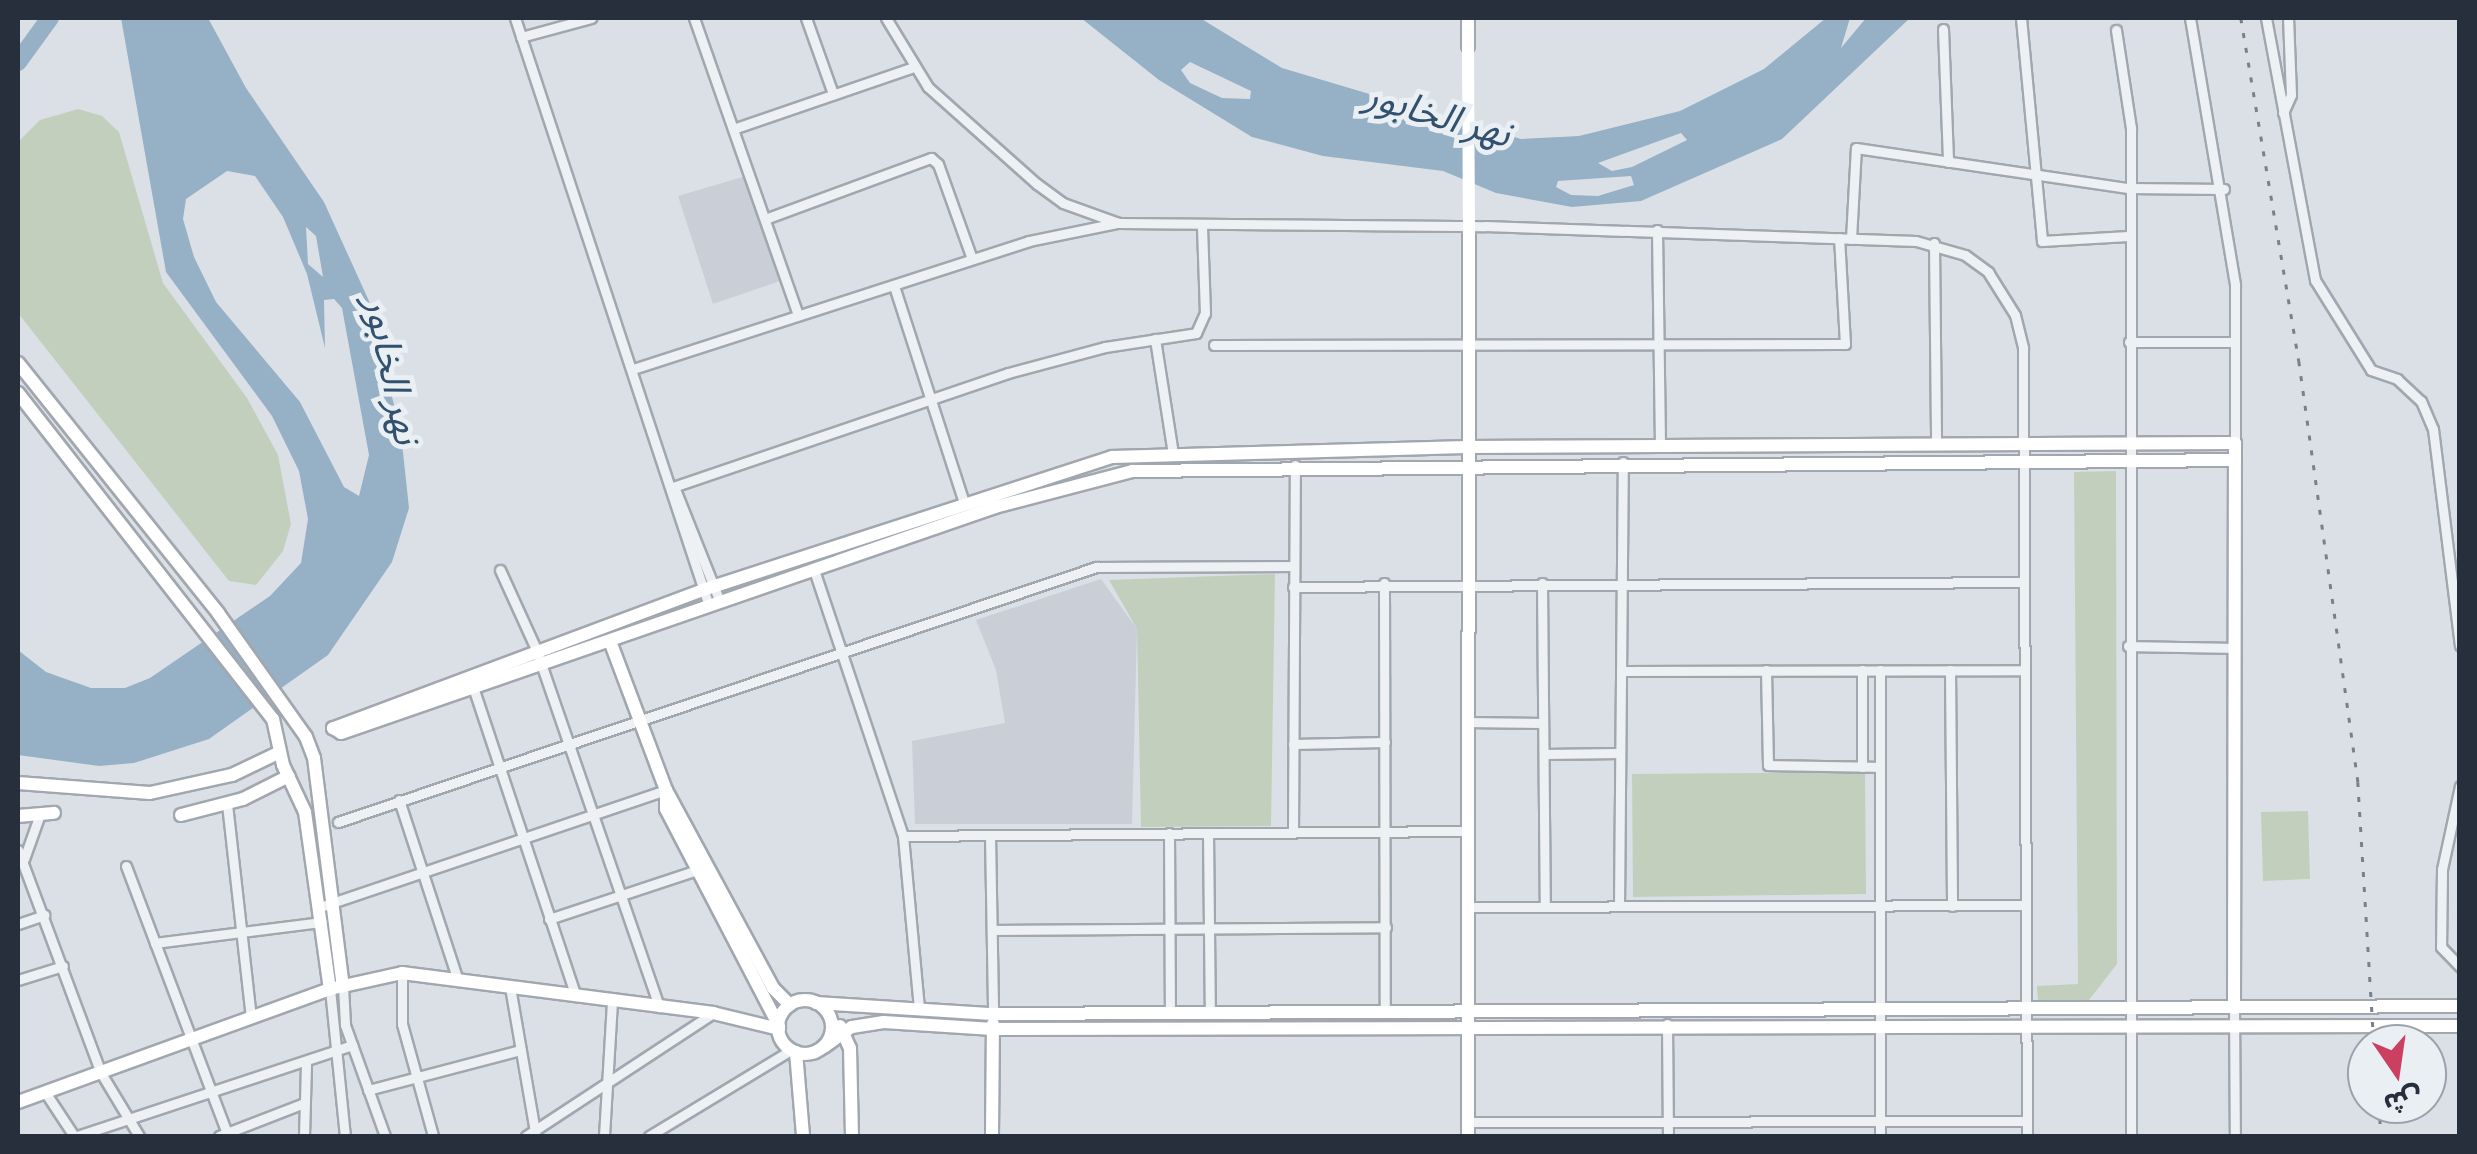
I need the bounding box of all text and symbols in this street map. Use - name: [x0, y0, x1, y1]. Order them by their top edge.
- water label: نهر الخابور: [1360, 72, 1516, 156]
- water label: نهر الخابور: [355, 292, 431, 448]
- north arrow: [2347, 1024, 2447, 1124]
- text: ش: [2380, 1077, 2427, 1127]

